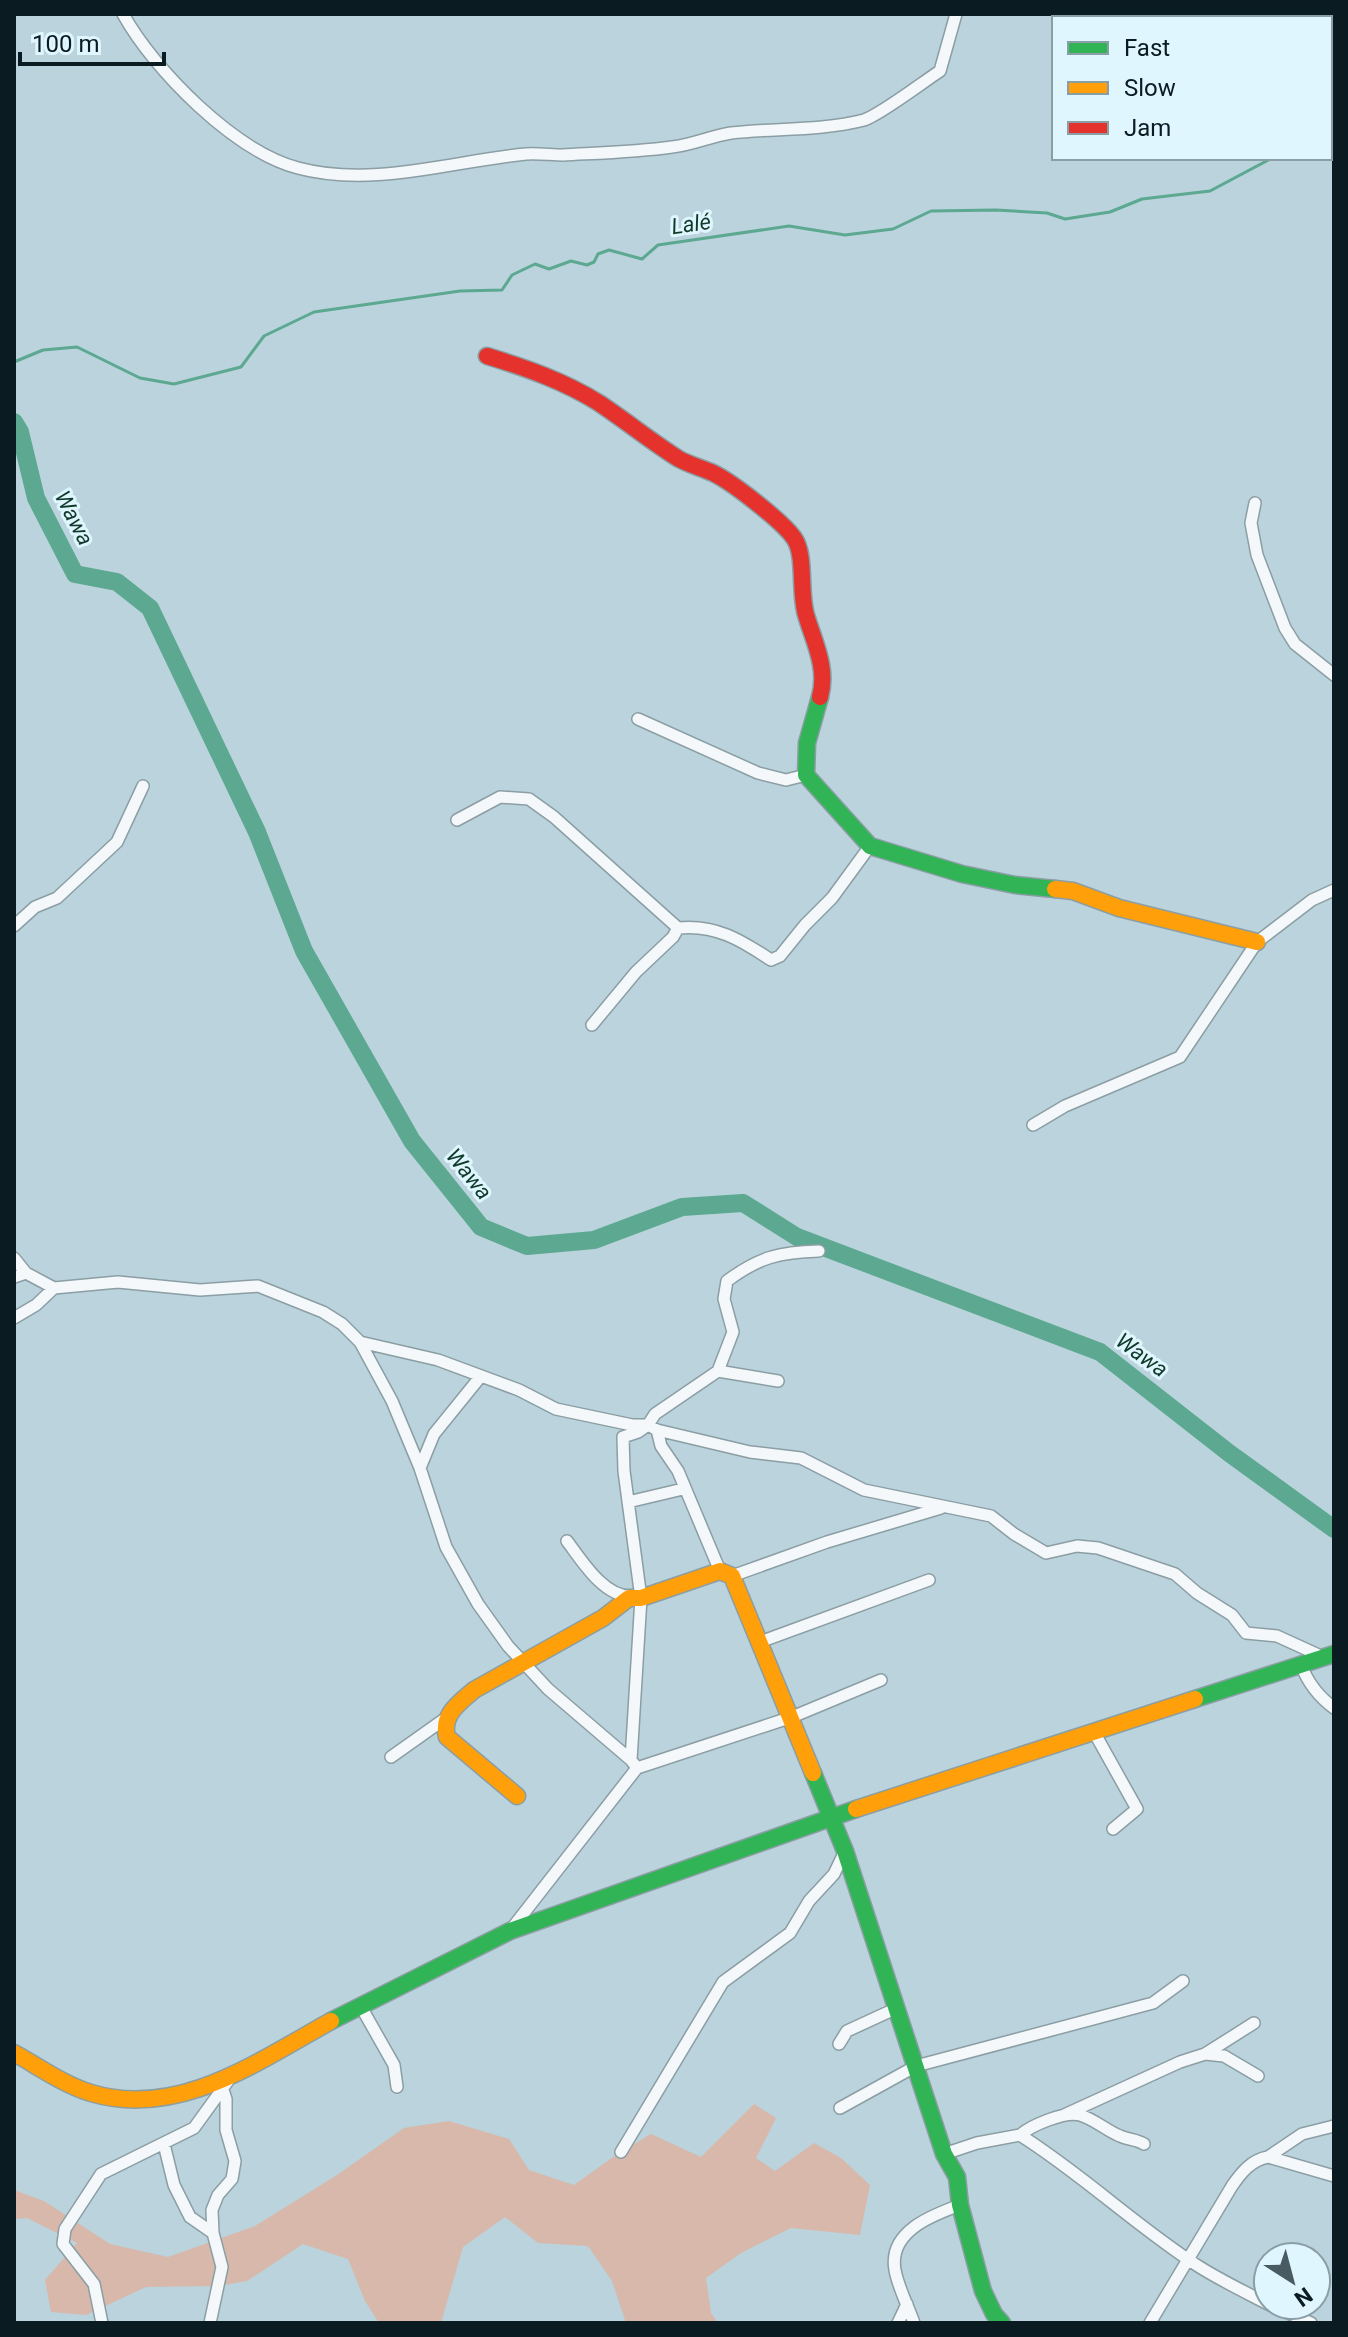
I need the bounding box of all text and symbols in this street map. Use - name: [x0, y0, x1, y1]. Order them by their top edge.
- scale bar: [20, 16, 164, 66]
- legend: [1052, 16, 1332, 160]
- text: 100 m: [32, 30, 99, 58]
- text: Fast: [1124, 34, 1170, 62]
- text: Slow: [1124, 74, 1176, 102]
- text: Jam: [1124, 114, 1171, 142]
- water label: Lalé: [670, 209, 712, 239]
- water label: Wawa: [50, 487, 98, 549]
- water label: Wawa: [441, 1144, 497, 1204]
- water label: Wawa: [1111, 1328, 1173, 1382]
- north arrow: [1252, 2241, 1332, 2321]
- text: N: [1290, 2282, 1317, 2311]

